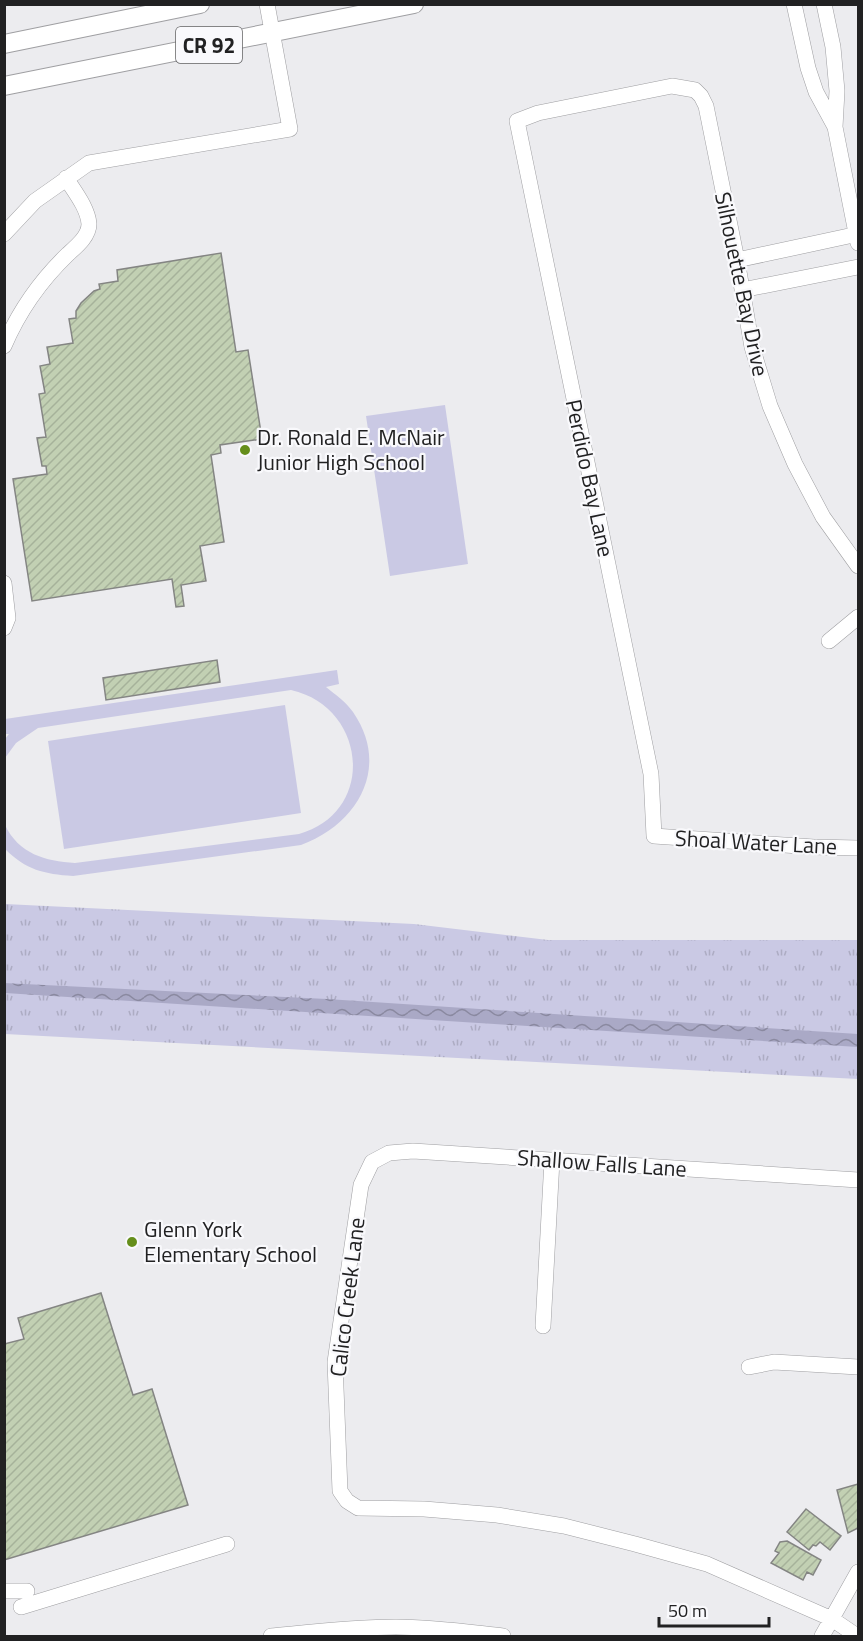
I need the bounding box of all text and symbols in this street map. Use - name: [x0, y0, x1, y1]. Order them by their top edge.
- road number: CR 92: [176, 27, 242, 63]
- street label: Silhouette Bay Drive: [706, 189, 778, 379]
- street label: Perdido Bay Lane: [557, 396, 623, 560]
- place label: Dr. Ronald E. McNair Junior High School: [257, 420, 445, 479]
- marker: Dr. Ronald E. McNair Junior High School: [238, 443, 252, 457]
- street label: Shoal Water Lane: [674, 821, 838, 863]
- street label: Shallow Falls Lane: [516, 1140, 688, 1186]
- place label: Glenn York Elementary School: [144, 1212, 317, 1271]
- street label: Calico Creek Lane: [320, 1215, 374, 1379]
- marker: Glenn York Elementary School: [125, 1235, 139, 1249]
- scale bar: [659, 1590, 768, 1628]
- text: 50 m: [668, 1597, 707, 1624]

